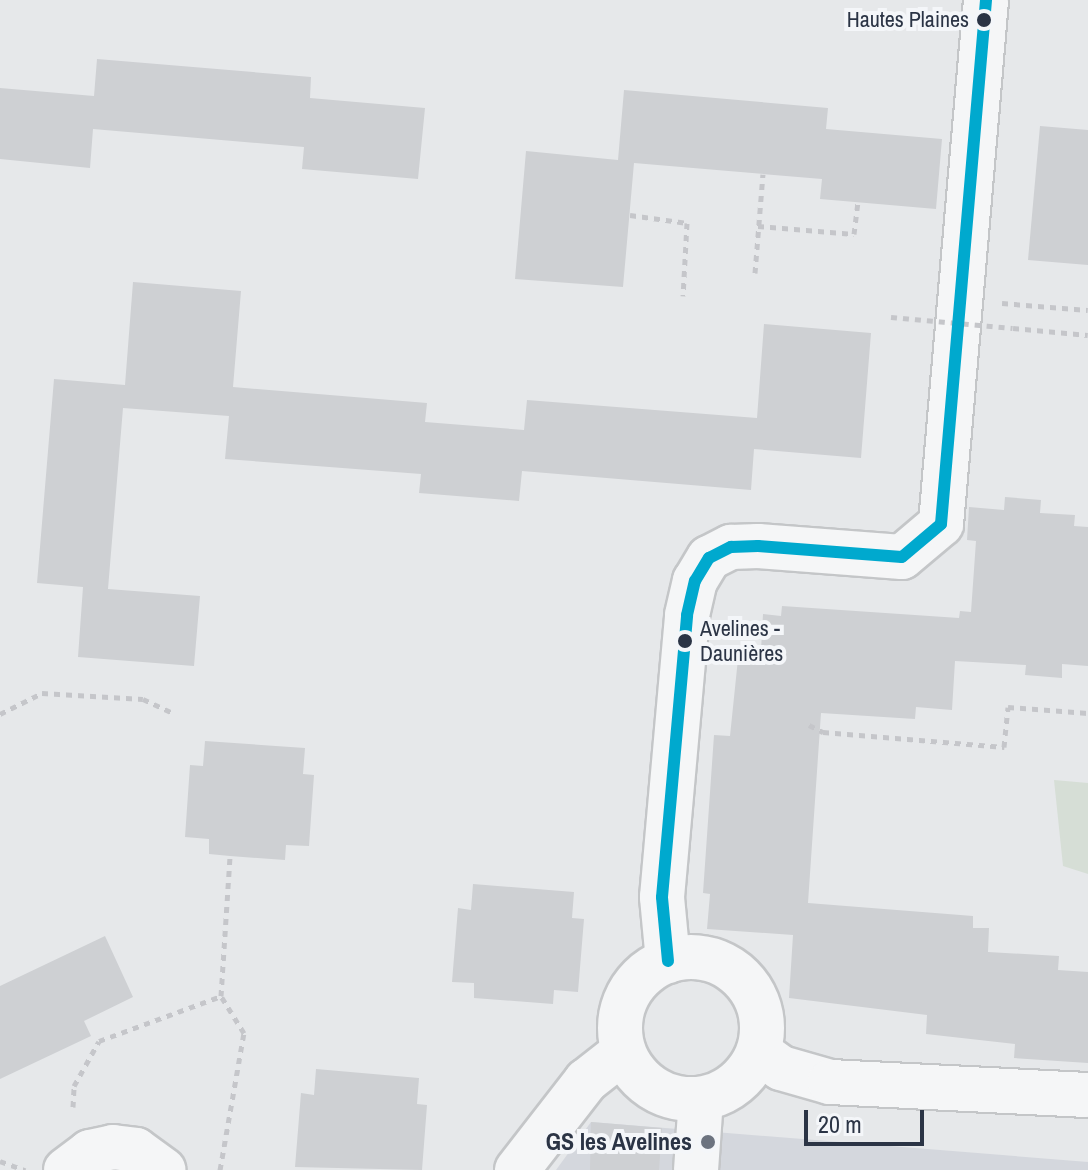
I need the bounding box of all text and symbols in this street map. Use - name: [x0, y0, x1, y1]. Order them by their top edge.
- place label: Hautes Plaines: [847, 7, 969, 33]
- marker: Hautes Plaines: [976, 12, 992, 28]
- place label: Avelines - Daunières: [700, 615, 783, 666]
- marker: Avelines - Daunières: [677, 633, 693, 649]
- scale bar: [808, 1094, 928, 1144]
- text: 20 m: [818, 1108, 862, 1140]
- place label: GS les Avelines: [545, 1128, 692, 1156]
- marker: GS les Avelines: [699, 1133, 717, 1151]

